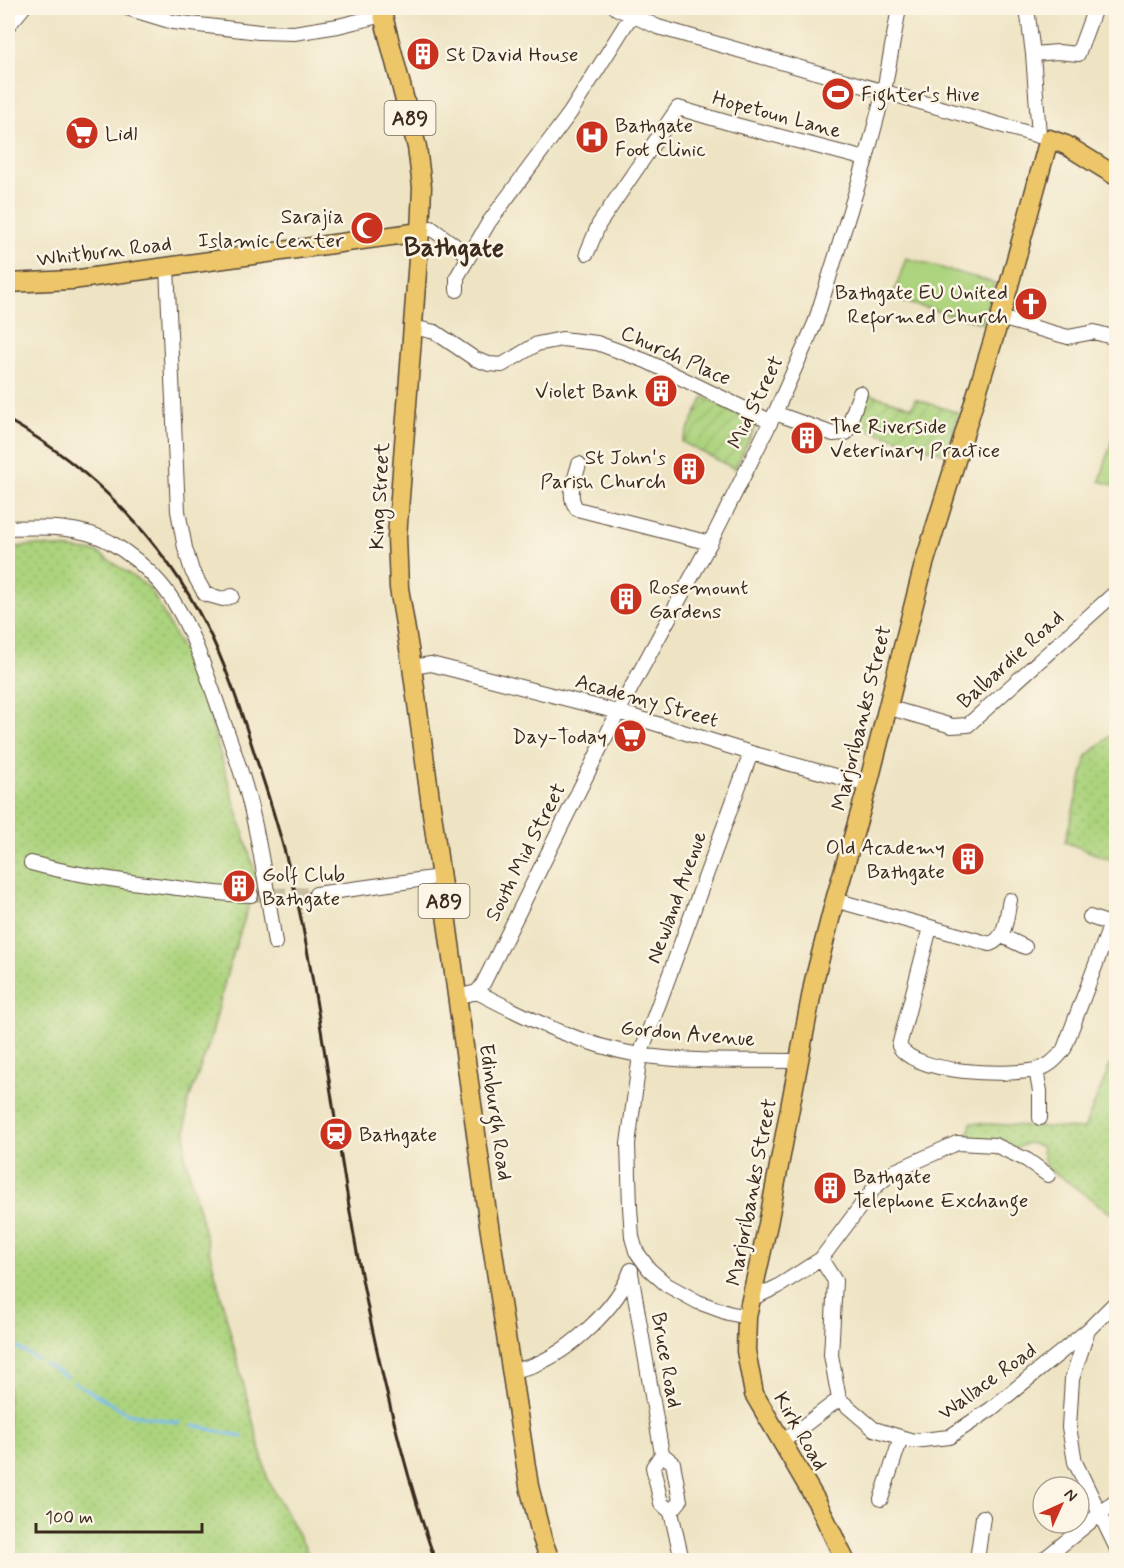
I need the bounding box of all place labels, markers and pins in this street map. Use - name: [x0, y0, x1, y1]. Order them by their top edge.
- building icon: St David House: [405, 36, 441, 72]
- place label: St David House: [446, 41, 578, 69]
- sports icon: Fighter's Hive: [820, 76, 856, 112]
- place label: Fighter's Hive: [861, 81, 980, 111]
- place label: Bathgate Foot Clinic: [615, 112, 706, 164]
- supermarket icon: Lidl: [64, 115, 100, 151]
- hospital icon: Bathgate Foot Clinic: [574, 119, 610, 155]
- place label: Lidl: [105, 120, 137, 148]
- place label: Sarajia Islamic Center: [198, 203, 344, 255]
- mosque icon: Sarajia Islamic Center: [349, 210, 385, 246]
- place label: Bathgate EU United Reformed Church: [835, 279, 1008, 333]
- church icon: Bathgate EU United Reformed Church: [1013, 286, 1049, 322]
- building icon: Violet Bank: [643, 373, 679, 409]
- place label: Violet Bank: [535, 378, 638, 406]
- place label: The Riverside Veterinary Practice: [830, 413, 1000, 465]
- building icon: The Riverside Veterinary Practice: [789, 420, 825, 456]
- place label: St John's Parish Church: [540, 444, 666, 496]
- building icon: St John's Parish Church: [671, 451, 707, 487]
- place label: Rosemount Gardens: [649, 574, 748, 626]
- building icon: Rosemount Gardens: [608, 581, 644, 617]
- supermarket icon: Day-Today: [612, 718, 648, 754]
- place label: Day-Today: [512, 723, 607, 751]
- place label: Old Academy Bathgate: [826, 834, 945, 886]
- building icon: Old Academy Bathgate: [950, 841, 986, 877]
- place label: Golf Club Bathgate: [262, 861, 345, 913]
- building icon: Golf Club Bathgate: [221, 868, 257, 904]
- station icon: Bathgate: [318, 1116, 354, 1152]
- place label: Bathgate: [359, 1121, 437, 1149]
- place label: Bathgate Telephone Exchange: [853, 1163, 1028, 1217]
- building icon: Bathgate Telephone Exchange: [812, 1170, 848, 1206]

